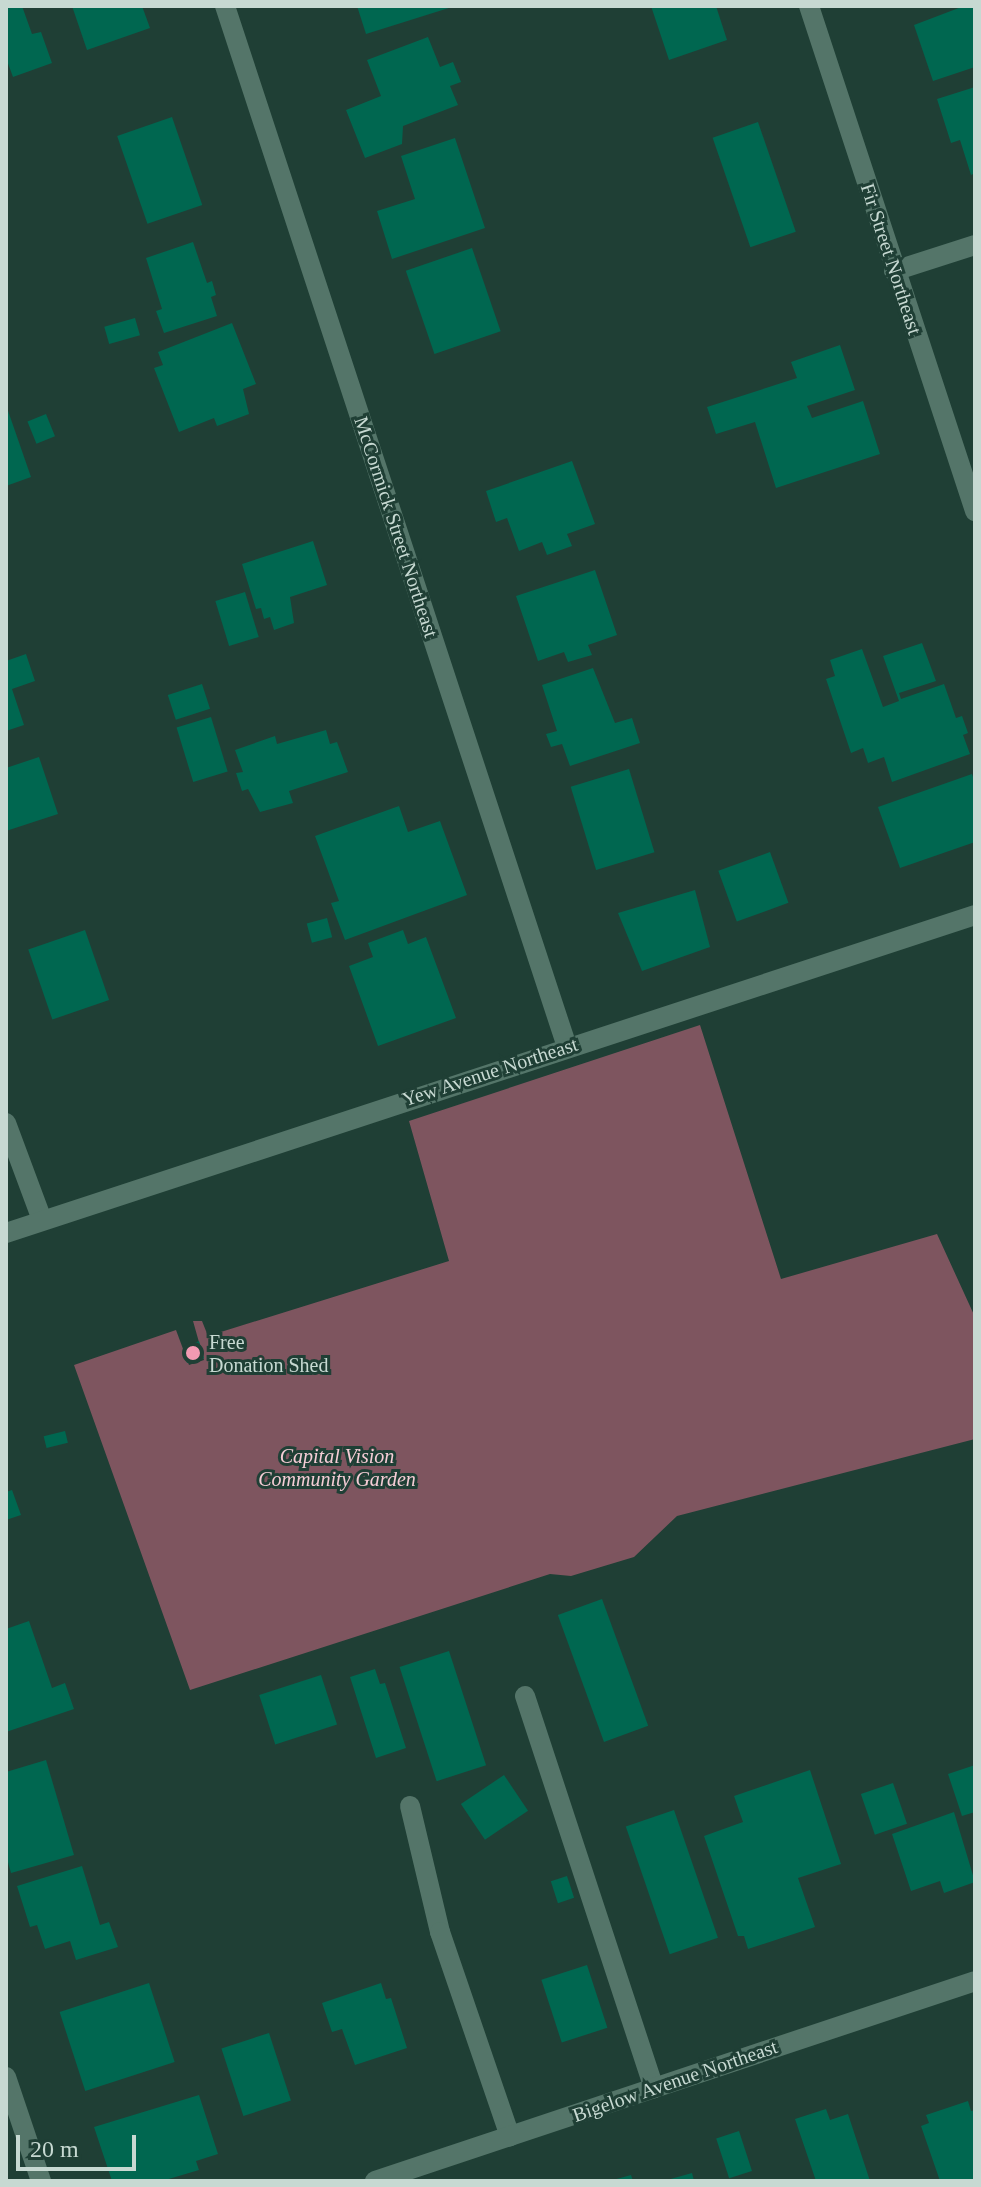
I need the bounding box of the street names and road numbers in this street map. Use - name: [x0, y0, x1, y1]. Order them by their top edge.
- street label: Fir Street Northeast: [855, 180, 927, 338]
- street label: McCormick Street Northeast: [349, 413, 443, 641]
- street label: Yew Avenue Northeast: [399, 1032, 581, 1112]
- street label: Bigelow Avenue Northeast: [569, 2034, 781, 2128]

